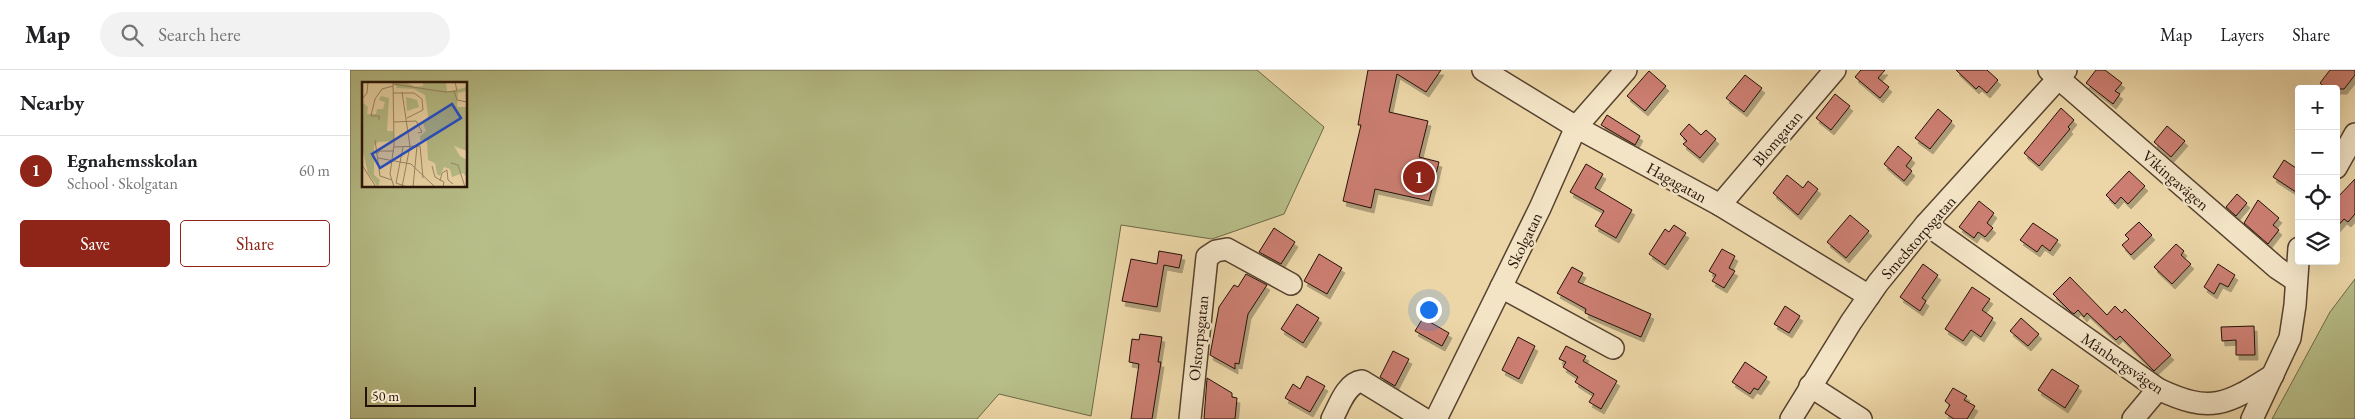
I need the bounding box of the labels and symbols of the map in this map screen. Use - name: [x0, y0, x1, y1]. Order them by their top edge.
- inset map: [362, 82, 468, 188]
- street label: Blomgatan: [1748, 106, 1807, 171]
- street label: Vikingavägen: [2138, 146, 2214, 216]
- street label: Hagagatan: [1643, 157, 1711, 208]
- pin: 1: [1403, 158, 1435, 196]
- street label: Smedstorpsgatan: [1876, 191, 1961, 284]
- street label: Skolgatan: [1502, 208, 1547, 272]
- street label: Olstorpsgatan: [1184, 294, 1214, 382]
- your location: [1416, 297, 1442, 323]
- street label: Månbergsvägen: [2077, 328, 2169, 399]
- scale bar: [365, 384, 476, 407]

